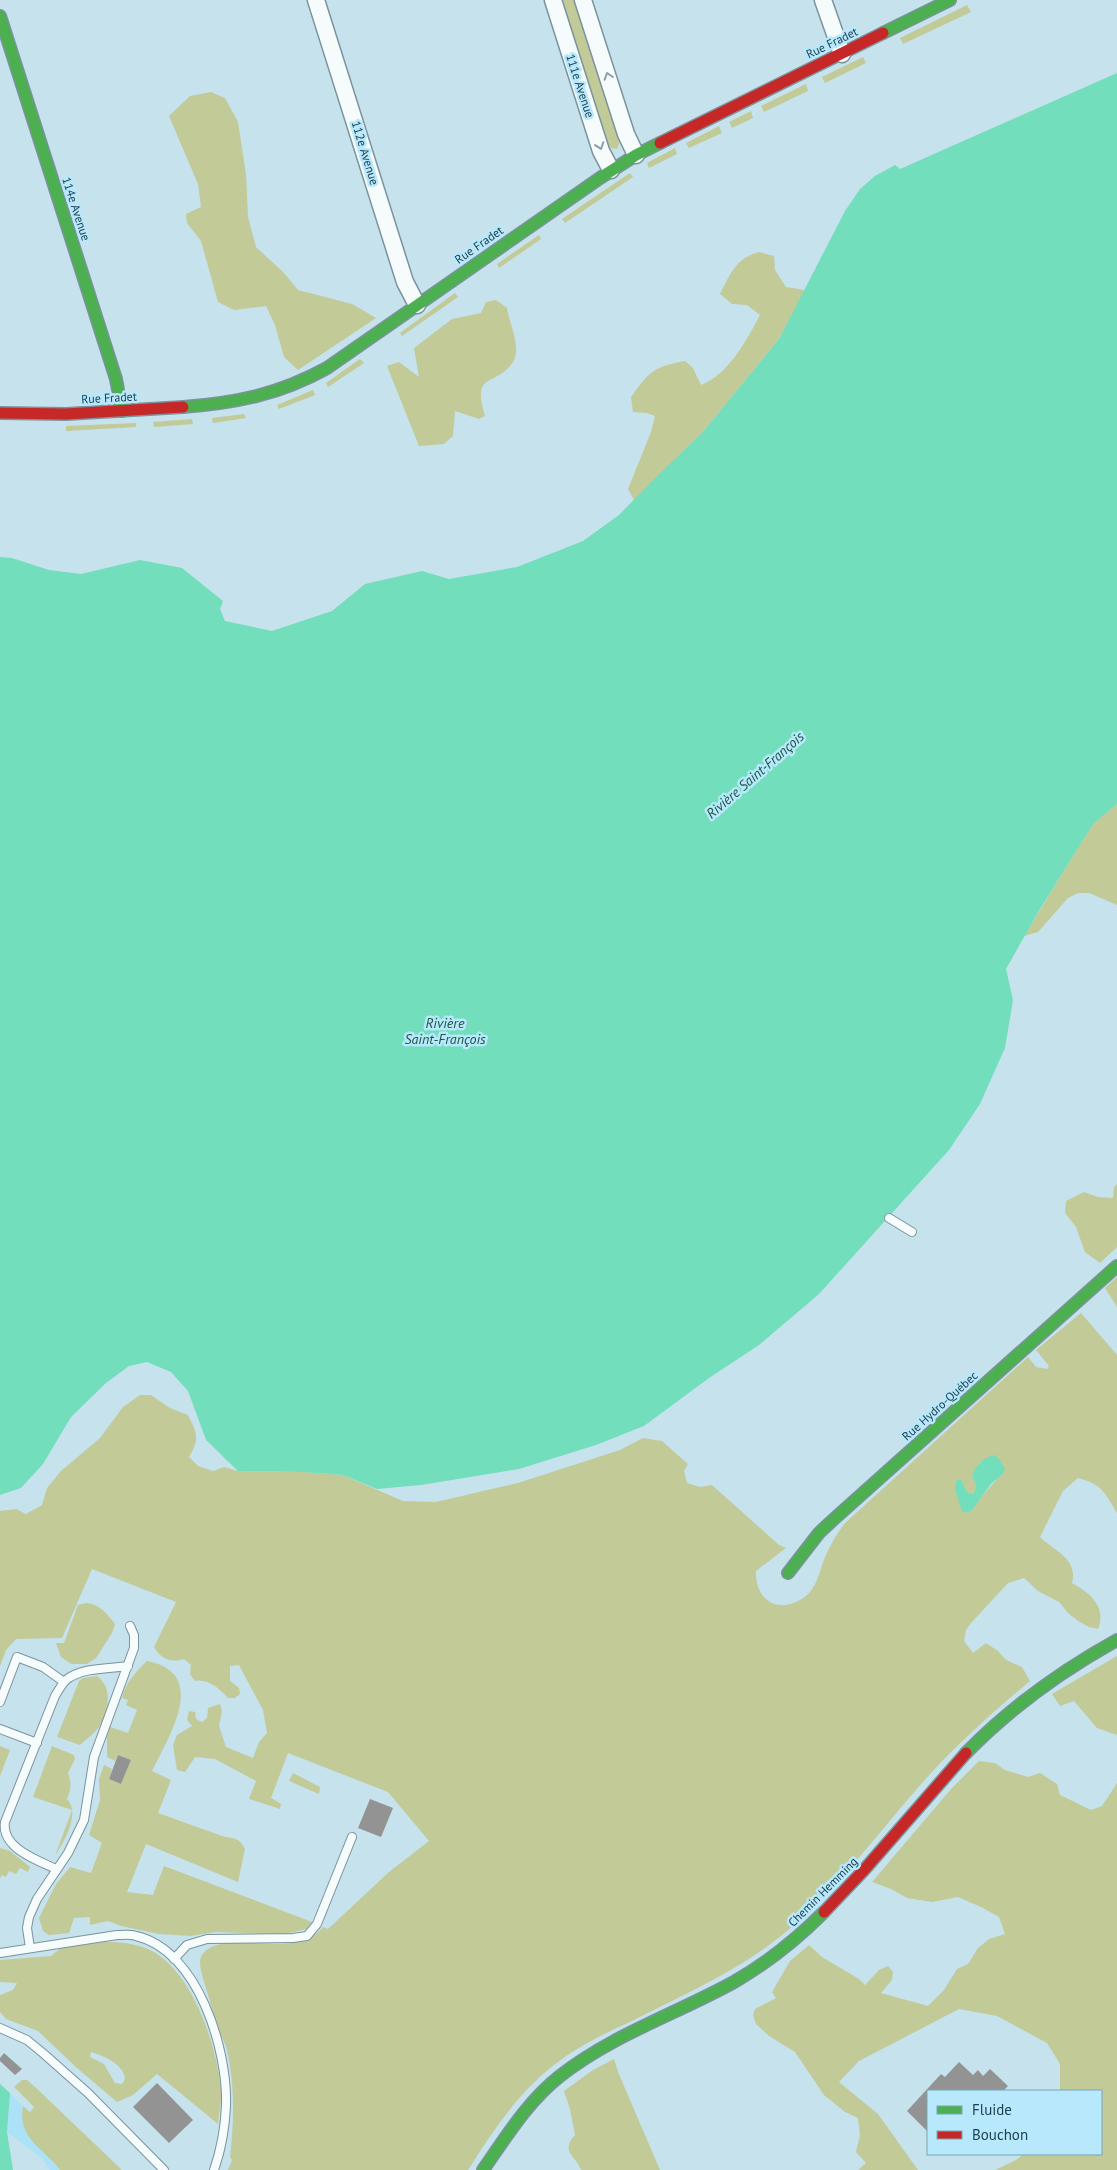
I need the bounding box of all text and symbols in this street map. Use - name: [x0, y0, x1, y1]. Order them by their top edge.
- street label: Rue Fradet: [803, 24, 860, 61]
- street label: 111e Avenue: [563, 52, 598, 120]
- one-way arrow: [603, 72, 613, 81]
- street label: 112e Avenue: [349, 119, 382, 187]
- one-way arrow: [594, 142, 604, 150]
- street label: 114e Avenue: [59, 175, 94, 243]
- street label: Rue Fradet: [452, 222, 506, 267]
- street label: Rue Fradet: [81, 389, 137, 406]
- water label: Rivière Saint-François: [702, 727, 808, 822]
- water label: Rivière Saint-François: [404, 1014, 486, 1048]
- street label: Rue Hydro-Québec: [899, 1367, 981, 1443]
- street label: Chemin Hemming: [785, 1854, 861, 1930]
- legend: [927, 2090, 1102, 2155]
- text: Fluide: [972, 2100, 1012, 2119]
- text: Bouchon: [972, 2125, 1028, 2144]

